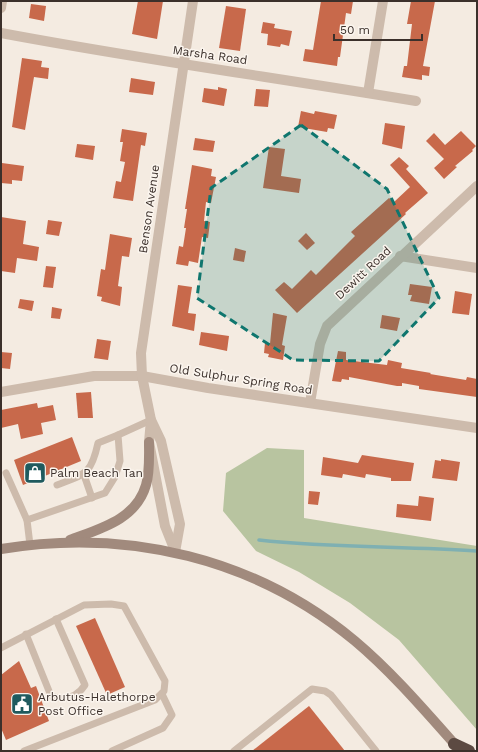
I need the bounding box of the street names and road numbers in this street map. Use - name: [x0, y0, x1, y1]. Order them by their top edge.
- street label: Marsha Road: [172, 43, 248, 67]
- street label: Benson Avenue: [136, 164, 162, 254]
- street label: Dewitt Road: [332, 244, 394, 302]
- street label: Old Sulphur Spring Road: [169, 361, 313, 397]

